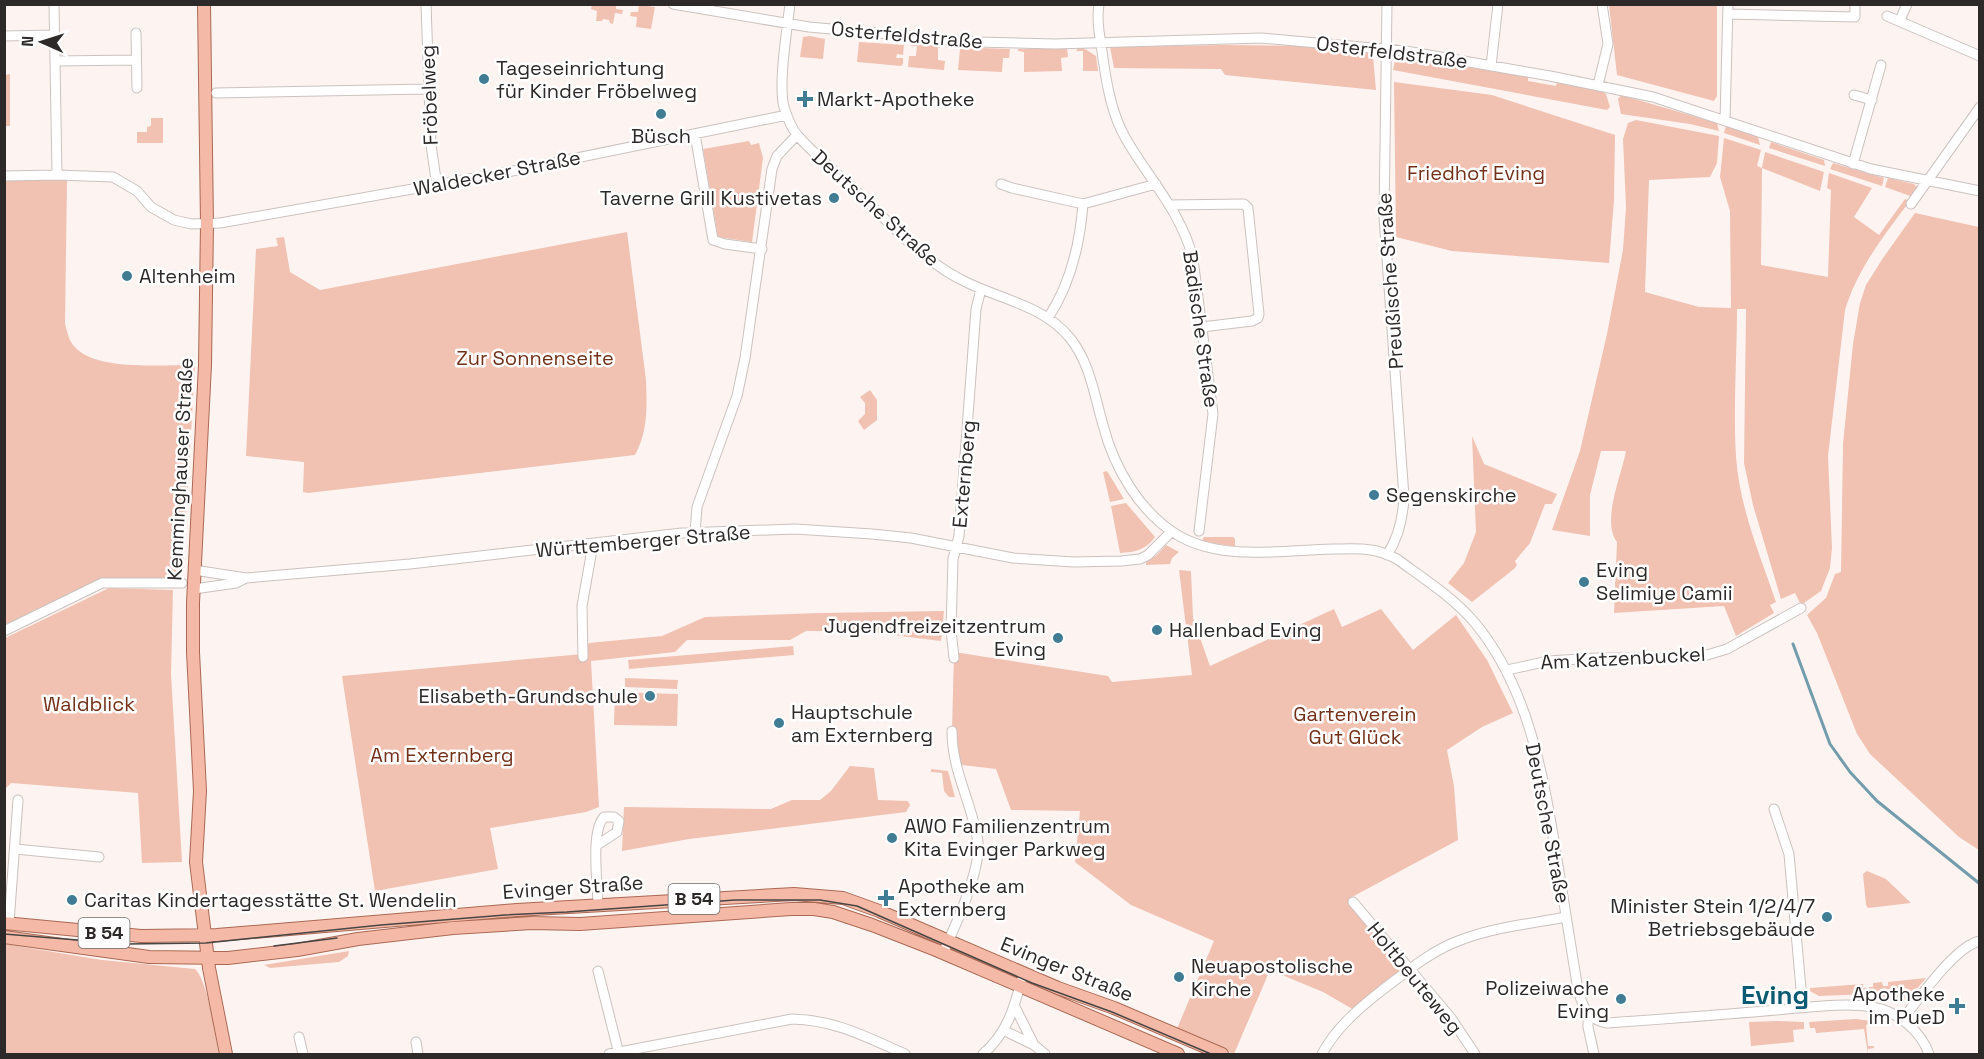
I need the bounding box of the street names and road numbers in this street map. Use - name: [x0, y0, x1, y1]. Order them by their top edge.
- street label: Osterfeldstraße: [830, 15, 984, 55]
- street label: Osterfeldstraße: [1315, 30, 1469, 74]
- street label: Fröbelweg: [414, 44, 444, 146]
- street label: Waldecker Straße: [411, 144, 583, 202]
- street label: Deutsche Straße: [807, 144, 945, 272]
- street label: Preußische Straße: [1371, 192, 1409, 370]
- street label: Badische Straße: [1177, 249, 1225, 409]
- street label: Kemminghauser Straße: [161, 357, 199, 581]
- street label: Externberg: [946, 419, 982, 529]
- street label: Württemberger Straße: [534, 519, 752, 563]
- street label: Am Katzenbuckel: [1540, 641, 1706, 675]
- street label: Deutsche Straße: [1520, 741, 1576, 905]
- street label: Evinger Straße: [502, 869, 644, 905]
- road number: B 54: [668, 884, 720, 914]
- street label: Holtbeuteweg: [1362, 916, 1468, 1040]
- road number: B 54: [78, 918, 130, 948]
- street label: Evinger Straße: [997, 931, 1137, 1007]

